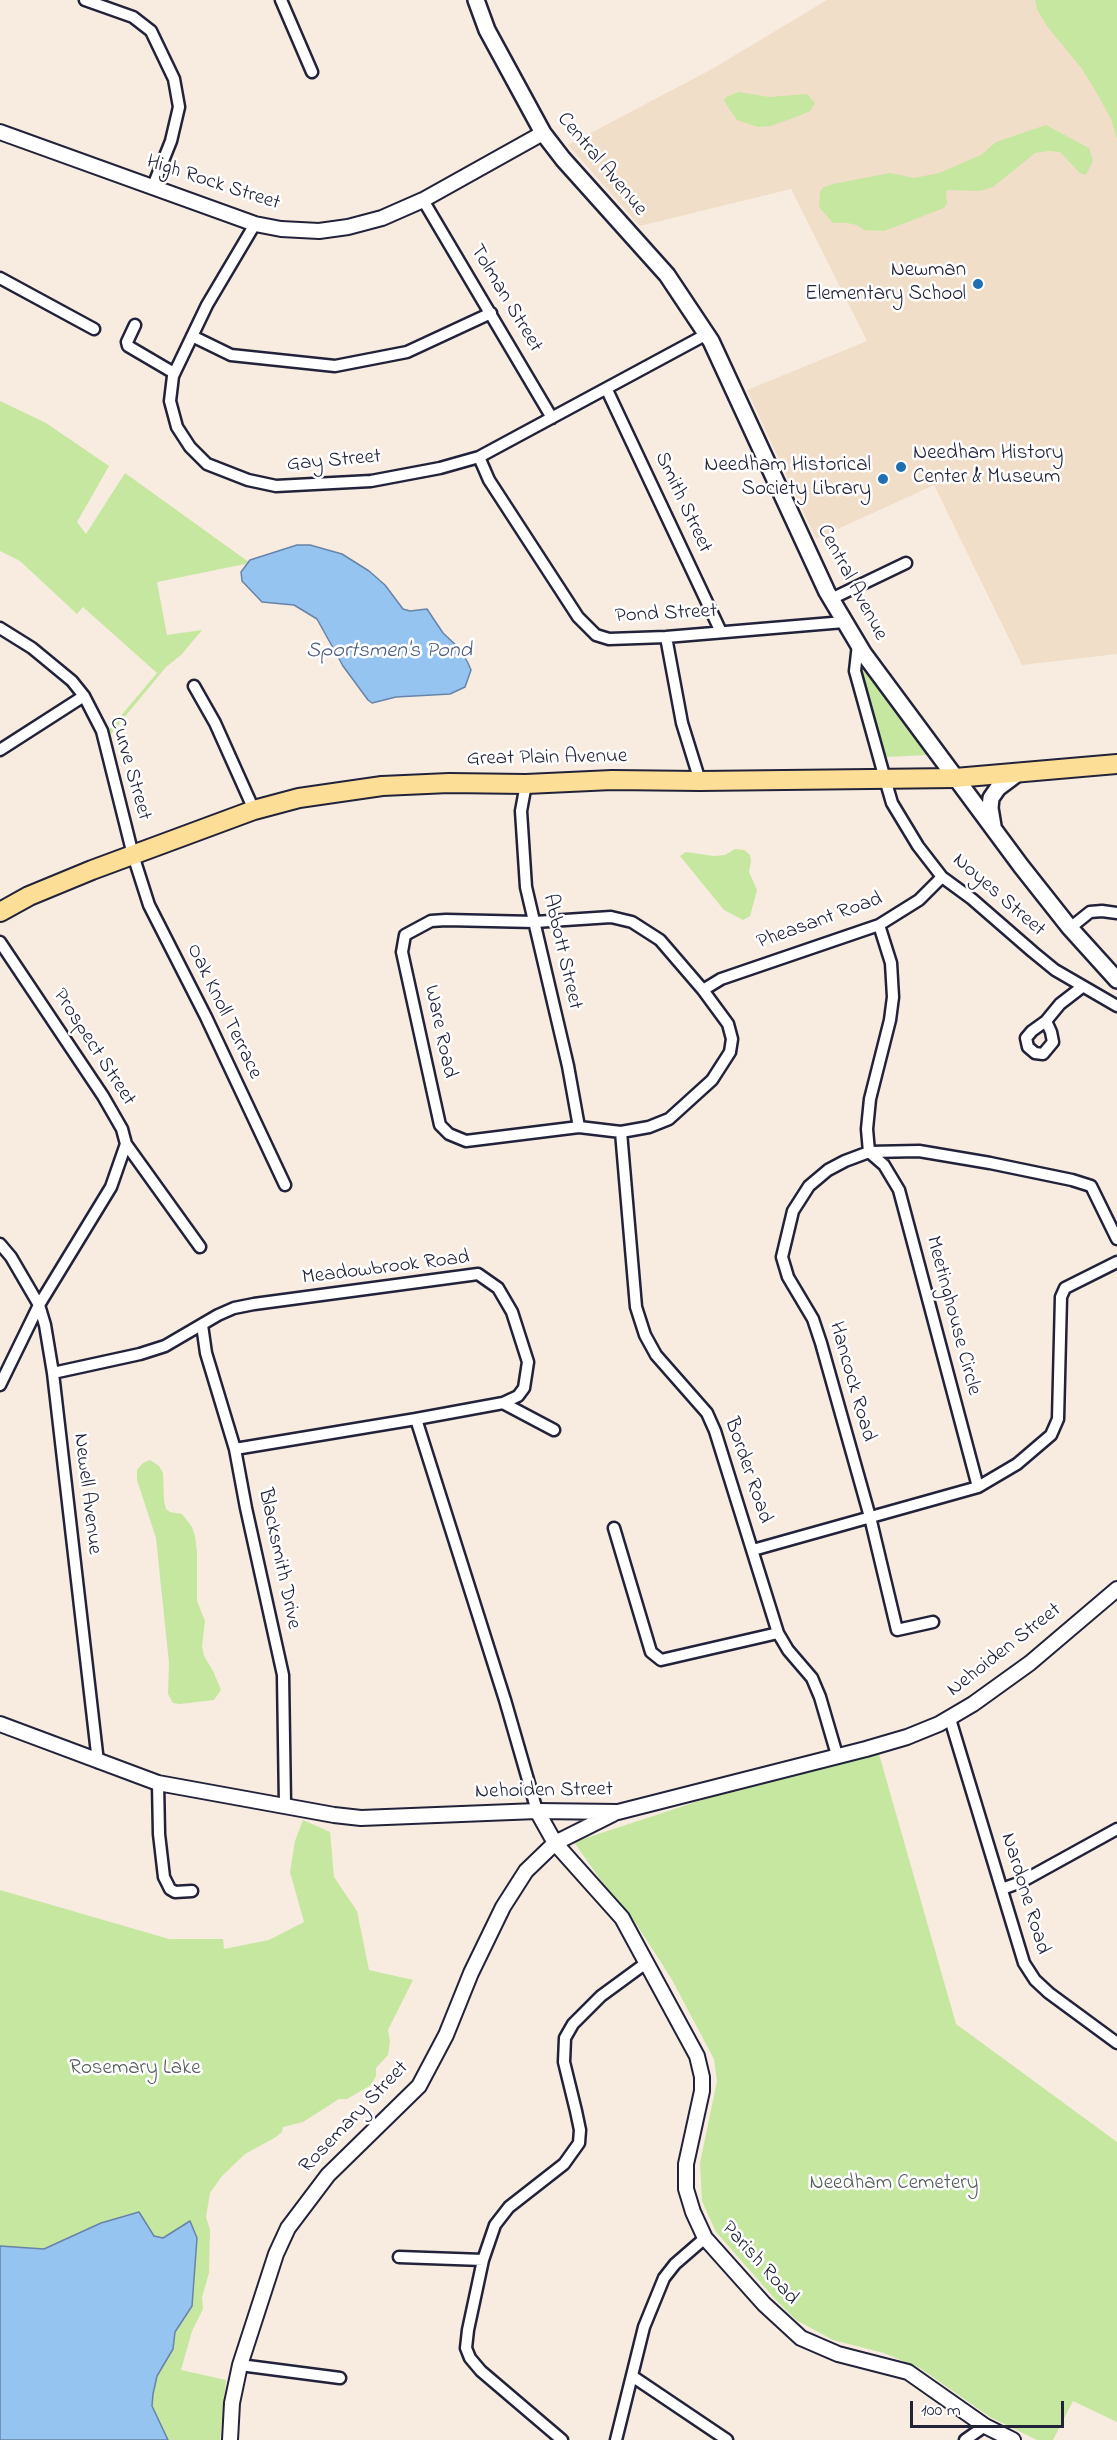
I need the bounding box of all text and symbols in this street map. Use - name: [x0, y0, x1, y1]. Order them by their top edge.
- street label: Central Avenue: [550, 108, 652, 222]
- street label: High Rock Street: [143, 151, 283, 217]
- street label: Tolman Street: [463, 241, 547, 357]
- place label: Newman Elementary School: [805, 259, 966, 309]
- marker: Newman Elementary School: [971, 277, 985, 291]
- place label: Needham History Center & Museum: [913, 442, 1063, 492]
- street label: Gay Street: [286, 445, 382, 479]
- street label: Smith Street: [648, 448, 716, 558]
- place label: Needham Historical Society Library: [704, 454, 871, 504]
- marker: Needham History Center & Museum: [894, 460, 908, 474]
- marker: Needham Historical Society Library: [876, 472, 890, 486]
- street label: Central Avenue: [810, 521, 892, 645]
- street label: Pond Street: [614, 600, 718, 630]
- water label: Sportsmen's Pond: [306, 639, 472, 665]
- street label: Curve Street: [102, 714, 156, 824]
- street label: Great Plain Avenue: [466, 745, 628, 773]
- street label: Noyes Street: [946, 849, 1050, 943]
- street label: Pheasant Road: [754, 888, 886, 956]
- street label: Abbott Street: [535, 892, 587, 1012]
- street label: Oak Knoll Terrace: [179, 940, 267, 1084]
- street label: Ware Road: [417, 983, 461, 1081]
- street label: Prospect Street: [46, 985, 140, 1111]
- street label: Meetinghouse Circle: [919, 1234, 985, 1398]
- street label: Meadowbrook Road: [301, 1246, 471, 1292]
- street label: Hancock Road: [822, 1319, 880, 1445]
- street label: Border Road: [717, 1415, 777, 1527]
- street label: Newell Avenue: [66, 1432, 106, 1556]
- street label: Blacksmith Drive: [251, 1486, 305, 1632]
- street label: Nehoiden Street: [943, 1599, 1067, 1703]
- street label: Nehoiden Street: [475, 1778, 613, 1806]
- street label: Nardone Road: [994, 1830, 1054, 1958]
- park label: Rosemary Lake: [69, 2057, 201, 2083]
- street label: Rosemary Street: [295, 2057, 415, 2179]
- park label: Needham Cemetery: [810, 2172, 978, 2198]
- street label: Parish Road: [715, 2217, 803, 2311]
- scale bar: [913, 2389, 1068, 2427]
- text: 100 m: [921, 2398, 961, 2424]

